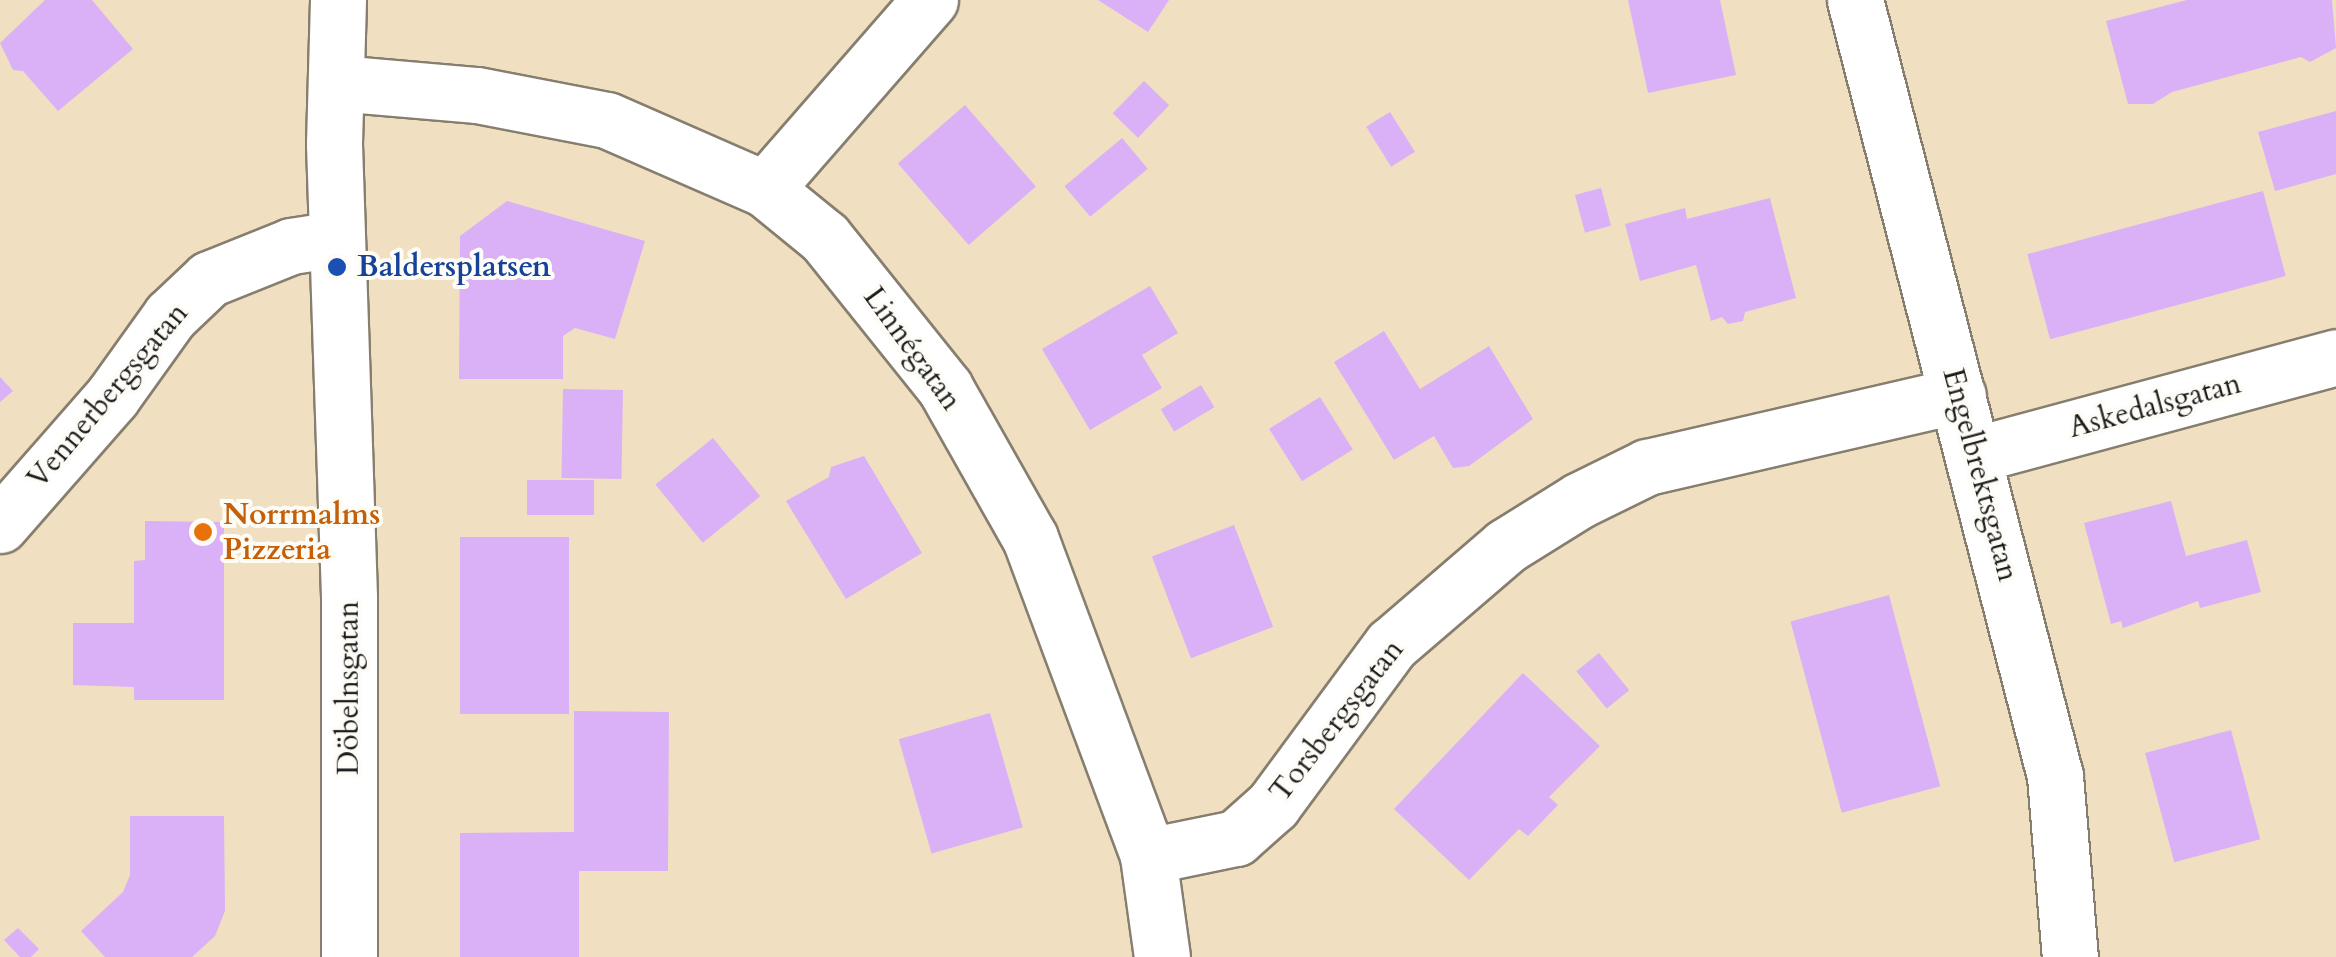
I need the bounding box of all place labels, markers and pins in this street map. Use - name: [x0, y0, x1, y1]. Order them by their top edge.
- place label: Baldersplatsen: [357, 249, 551, 285]
- marker: Baldersplatsen: [326, 256, 348, 278]
- place label: Norrmalms Pizzeria: [223, 497, 380, 568]
- marker: Norrmalms Pizzeria: [192, 521, 214, 543]

